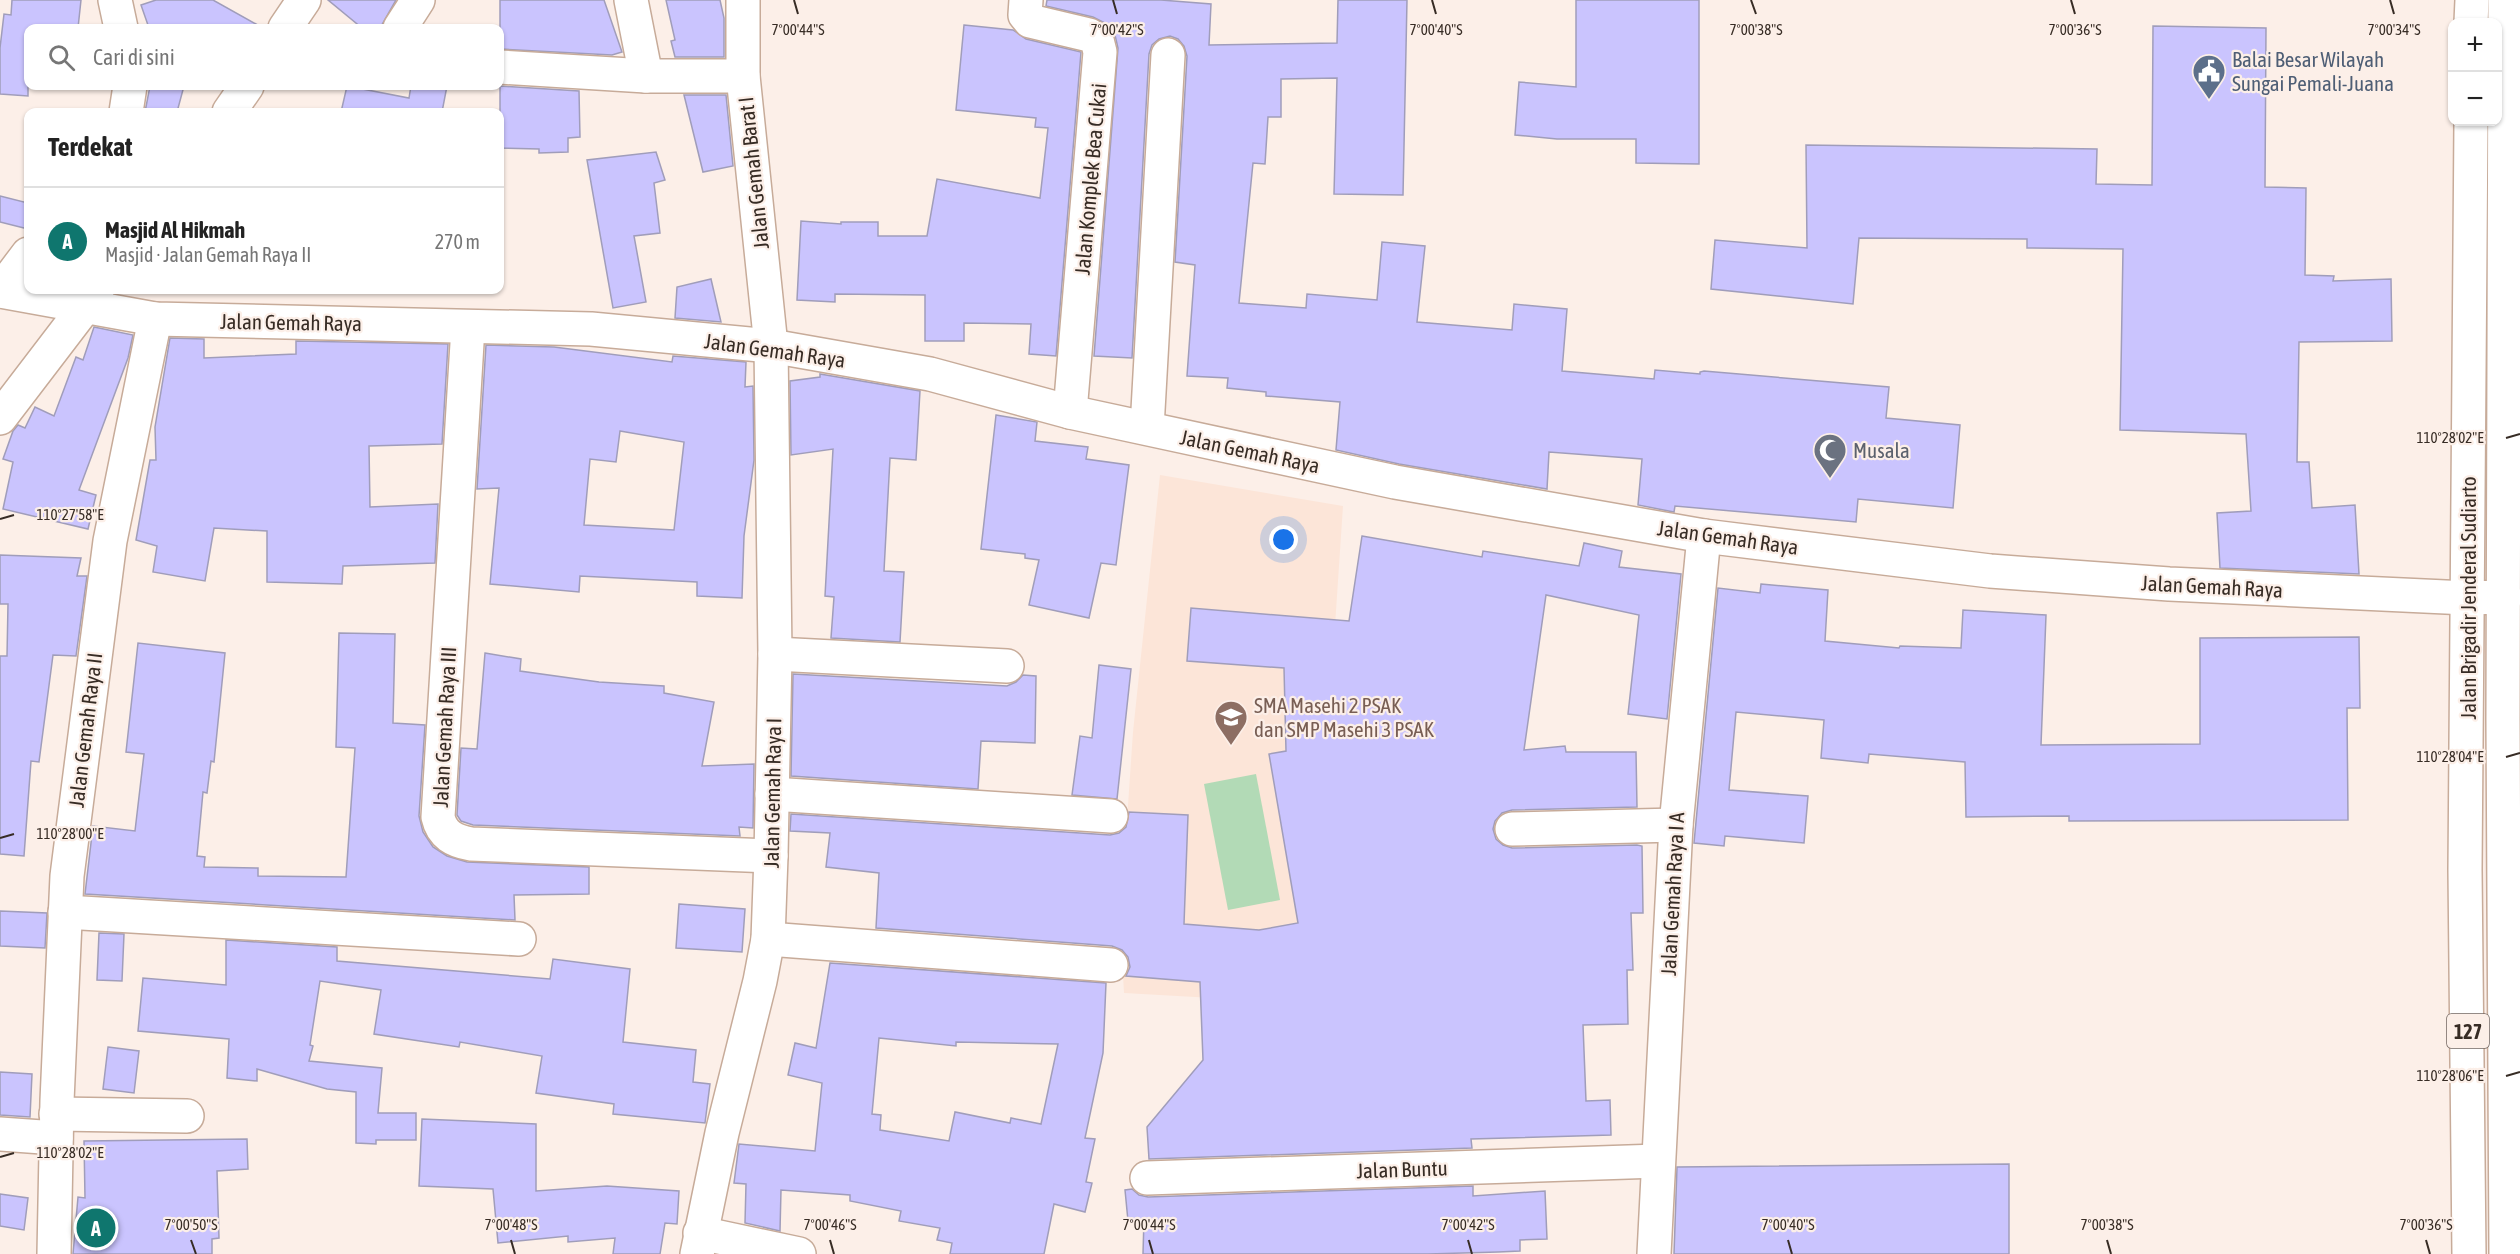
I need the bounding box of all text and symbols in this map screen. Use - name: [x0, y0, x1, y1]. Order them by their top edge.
- map controls: [2448, 18, 2502, 126]
- button: +: [2448, 18, 2502, 72]
- text: 7°00'44"S: [771, 21, 825, 38]
- text: 7°00'42"S: [1090, 21, 1144, 38]
- text: 7°00'40"S: [1409, 21, 1463, 38]
- text: 7°00'38"S: [1729, 21, 1783, 38]
- text: 7°00'36"S: [2048, 21, 2102, 38]
- text: 7°00'34"S: [2367, 21, 2421, 38]
- search box: [24, 24, 504, 90]
- icon: search: [45, 41, 78, 74]
- text: Cari di sini: [93, 44, 175, 70]
- place label: Balai Besar Wilayah Sungai Pemali-Juana: [2232, 47, 2394, 95]
- public building icon: Balai Besar Wilayah Sungai Pemali-Juana: [2191, 53, 2227, 100]
- button: −: [2448, 72, 2502, 126]
- street label: Jalan Komplek Bea Cukai: [1070, 82, 1110, 276]
- street label: Jalan Gemah Barat I: [733, 96, 773, 250]
- text: Terdekat: [48, 132, 132, 162]
- text: Masjid Al Hikmah: [105, 217, 245, 243]
- text: A: [63, 230, 72, 253]
- text: 270 m: [435, 230, 480, 253]
- text: Masjid · Jalan Gemah Raya II: [105, 243, 311, 266]
- street label: Jalan Gemah Raya: [220, 309, 362, 335]
- street label: Jalan Gemah Raya: [703, 328, 847, 372]
- street label: Jalan Gemah Raya: [1178, 425, 1322, 477]
- text: 110°28'02"E: [2416, 429, 2484, 446]
- mosque icon: Musala: [1812, 432, 1848, 479]
- place label: Musala: [1853, 438, 1910, 462]
- street label: Jalan Brigadir Jenderal Sudiarto: [2456, 476, 2480, 720]
- text: 110°27'58"E: [36, 506, 104, 523]
- street label: Jalan Gemah Raya: [1656, 515, 1800, 559]
- your location: [1269, 525, 1298, 554]
- street label: Jalan Gemah Raya: [2140, 570, 2284, 602]
- street label: Jalan Gemah Raya III: [428, 646, 460, 808]
- street label: Jalan Gemah Raya II: [64, 651, 106, 809]
- place label: SMA Masehi 2 PSAK dan SMP Masehi 3 PSAK: [1254, 693, 1435, 741]
- school or university icon: SMA Masehi 2 PSAK dan SMP Masehi 3 PSAK: [1213, 699, 1249, 746]
- street label: Jalan Gemah Raya I: [759, 718, 785, 868]
- text: 110°28'04"E: [2416, 748, 2484, 765]
- street label: Jalan Gemah Raya I A: [1656, 811, 1688, 976]
- text: 110°28'00"E: [36, 825, 104, 842]
- road number: 127: [2447, 1014, 2489, 1048]
- text: 110°28'06"E: [2416, 1067, 2484, 1084]
- text: 110°28'02"E: [36, 1144, 104, 1161]
- street label: Jalan Buntu: [1356, 1155, 1448, 1183]
- pin: A: [76, 1206, 116, 1250]
- text: 7°00'50"S: [164, 1216, 218, 1233]
- text: 7°00'48"S: [484, 1216, 538, 1233]
- text: 7°00'46"S: [803, 1216, 857, 1233]
- text: 7°00'44"S: [1122, 1216, 1176, 1233]
- text: 7°00'42"S: [1441, 1216, 1495, 1233]
- text: 7°00'40"S: [1761, 1216, 1815, 1233]
- text: 7°00'38"S: [2080, 1216, 2134, 1233]
- text: 7°00'36"S: [2399, 1216, 2453, 1233]

